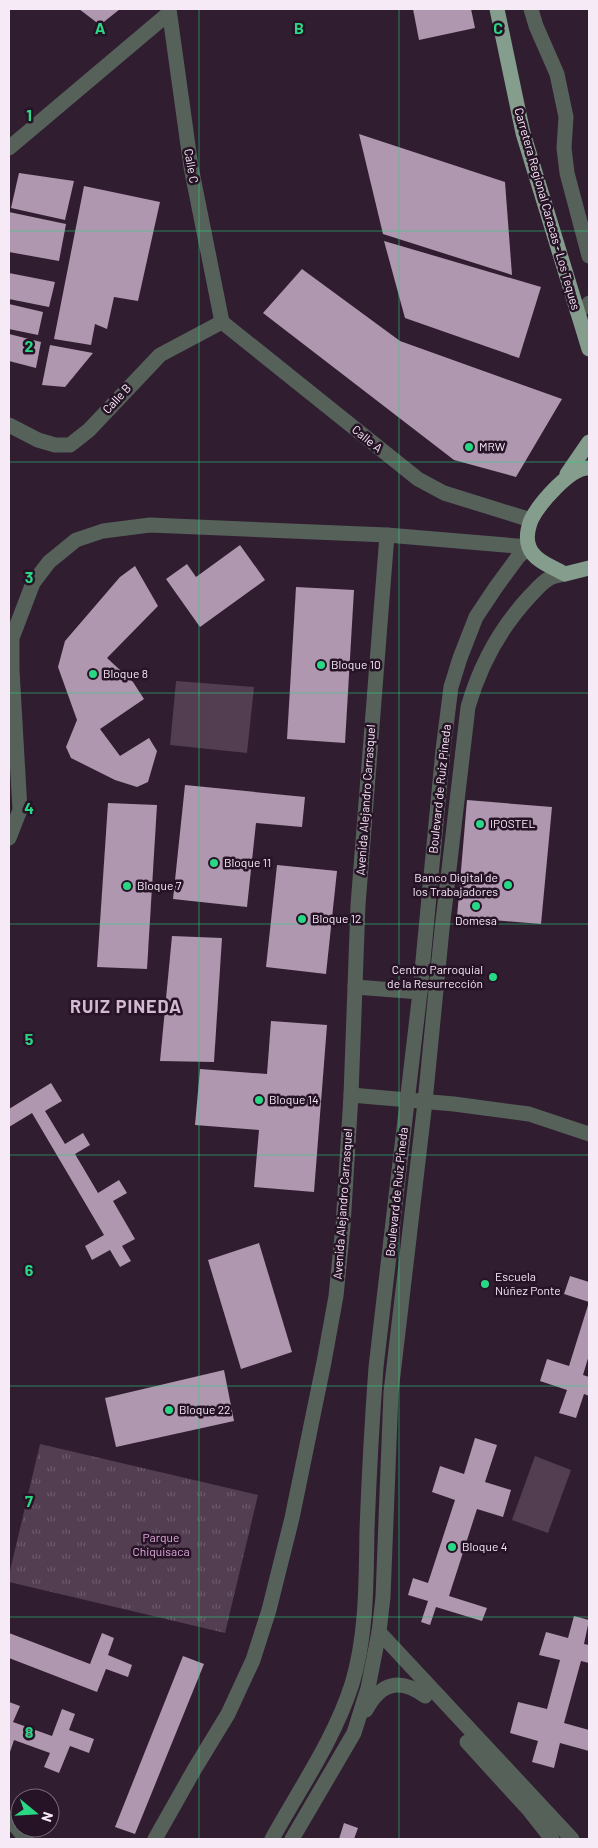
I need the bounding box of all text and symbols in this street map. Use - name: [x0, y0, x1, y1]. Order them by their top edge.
- text: A: [95, 18, 106, 37]
- text: B: [294, 18, 304, 37]
- text: C: [493, 18, 503, 37]
- text: 1: [26, 105, 32, 124]
- street label: Carretera Regional Caracas - Los Teques: [512, 106, 584, 312]
- street label: Calle C: [182, 147, 202, 184]
- text: 2: [25, 336, 34, 355]
- street label: Calle B: [99, 381, 133, 416]
- street label: Calle A: [350, 422, 386, 455]
- place label: MRW: [479, 439, 506, 453]
- marker: MRW: [463, 441, 475, 453]
- text: 3: [25, 567, 33, 586]
- place label: Bloque 10: [331, 657, 381, 671]
- marker: Bloque 10: [315, 659, 327, 671]
- place label: Bloque 8: [103, 666, 148, 680]
- marker: Bloque 8: [87, 668, 99, 680]
- street label: Avenida Alejandro Carrasquel: [353, 724, 377, 876]
- street label: Boulevard de Ruiz Pineda: [425, 724, 453, 854]
- text: 4: [24, 798, 34, 817]
- place label: IPOSTEL: [490, 816, 536, 830]
- marker: IPOSTEL: [474, 818, 486, 830]
- place label: Bloque 11: [224, 855, 271, 869]
- marker: Bloque 11: [208, 857, 220, 869]
- place label: Banco Digital de los Trabajadores: [413, 870, 498, 898]
- place label: Bloque 7: [137, 878, 182, 892]
- marker: Banco Digital de los Trabajadores: [502, 879, 514, 891]
- marker: Bloque 7: [121, 880, 133, 892]
- marker: Domesa: [470, 900, 482, 912]
- place label: Bloque 12: [312, 911, 361, 925]
- marker: Bloque 12: [296, 913, 308, 925]
- place label: Domesa: [455, 913, 497, 927]
- place label: Centro Parroquial de la Resurrección: [387, 962, 483, 990]
- marker: Centro Parroquial de la Resurrección: [487, 971, 499, 983]
- district label: RUIZ PINEDA: [70, 995, 182, 1017]
- text: 5: [25, 1029, 34, 1048]
- place label: Bloque 14: [269, 1092, 319, 1106]
- marker: Bloque 14: [253, 1094, 265, 1106]
- street label: Boulevard de Ruiz Pineda: [382, 1127, 410, 1257]
- street label: Avenida Alejandro Carrasquel: [330, 1128, 354, 1280]
- text: 6: [25, 1260, 34, 1279]
- place label: Escuela Núñez Ponte: [495, 1269, 561, 1297]
- marker: Escuela Núñez Ponte: [479, 1278, 491, 1290]
- place label: Bloque 22: [179, 1402, 231, 1416]
- marker: Bloque 22: [163, 1404, 175, 1416]
- text: 7: [25, 1491, 33, 1510]
- park label: Parque Chiquisaca: [132, 1530, 190, 1558]
- place label: Bloque 4: [462, 1539, 507, 1553]
- marker: Bloque 4: [446, 1541, 458, 1553]
- text: 8: [25, 1722, 34, 1741]
- north arrow: [10, 1788, 60, 1838]
- text: N: [38, 1810, 57, 1824]

